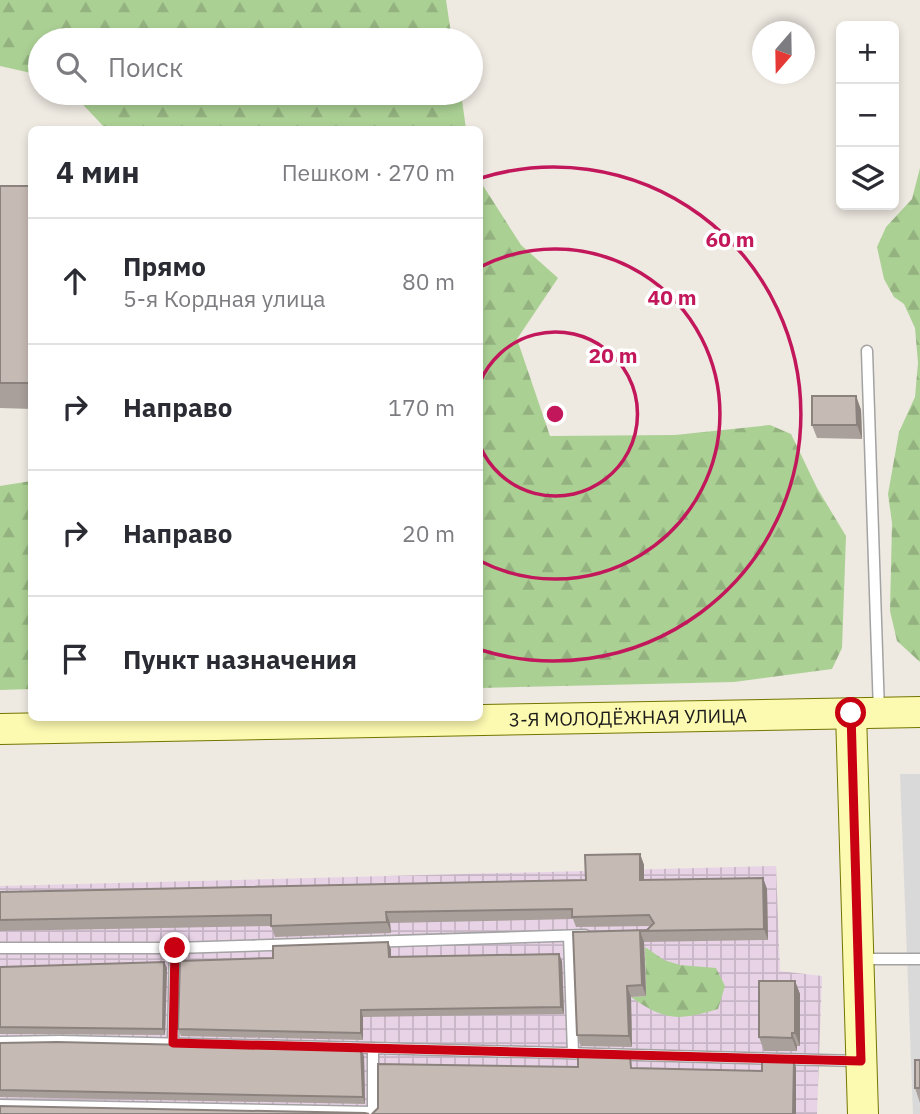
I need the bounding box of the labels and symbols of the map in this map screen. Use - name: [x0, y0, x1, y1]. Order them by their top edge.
- north arrow: [752, 21, 815, 84]
- text: 60 m: [706, 225, 754, 253]
- text: 40 m: [648, 283, 696, 311]
- text: 20 m: [589, 341, 637, 369]
- centre of rings: [543, 402, 567, 426]
- route start: [835, 697, 866, 728]
- street label: 3-Я МОЛОДЁЖНАЯ УЛИЦА: [508, 703, 747, 732]
- route end: [159, 932, 190, 963]

